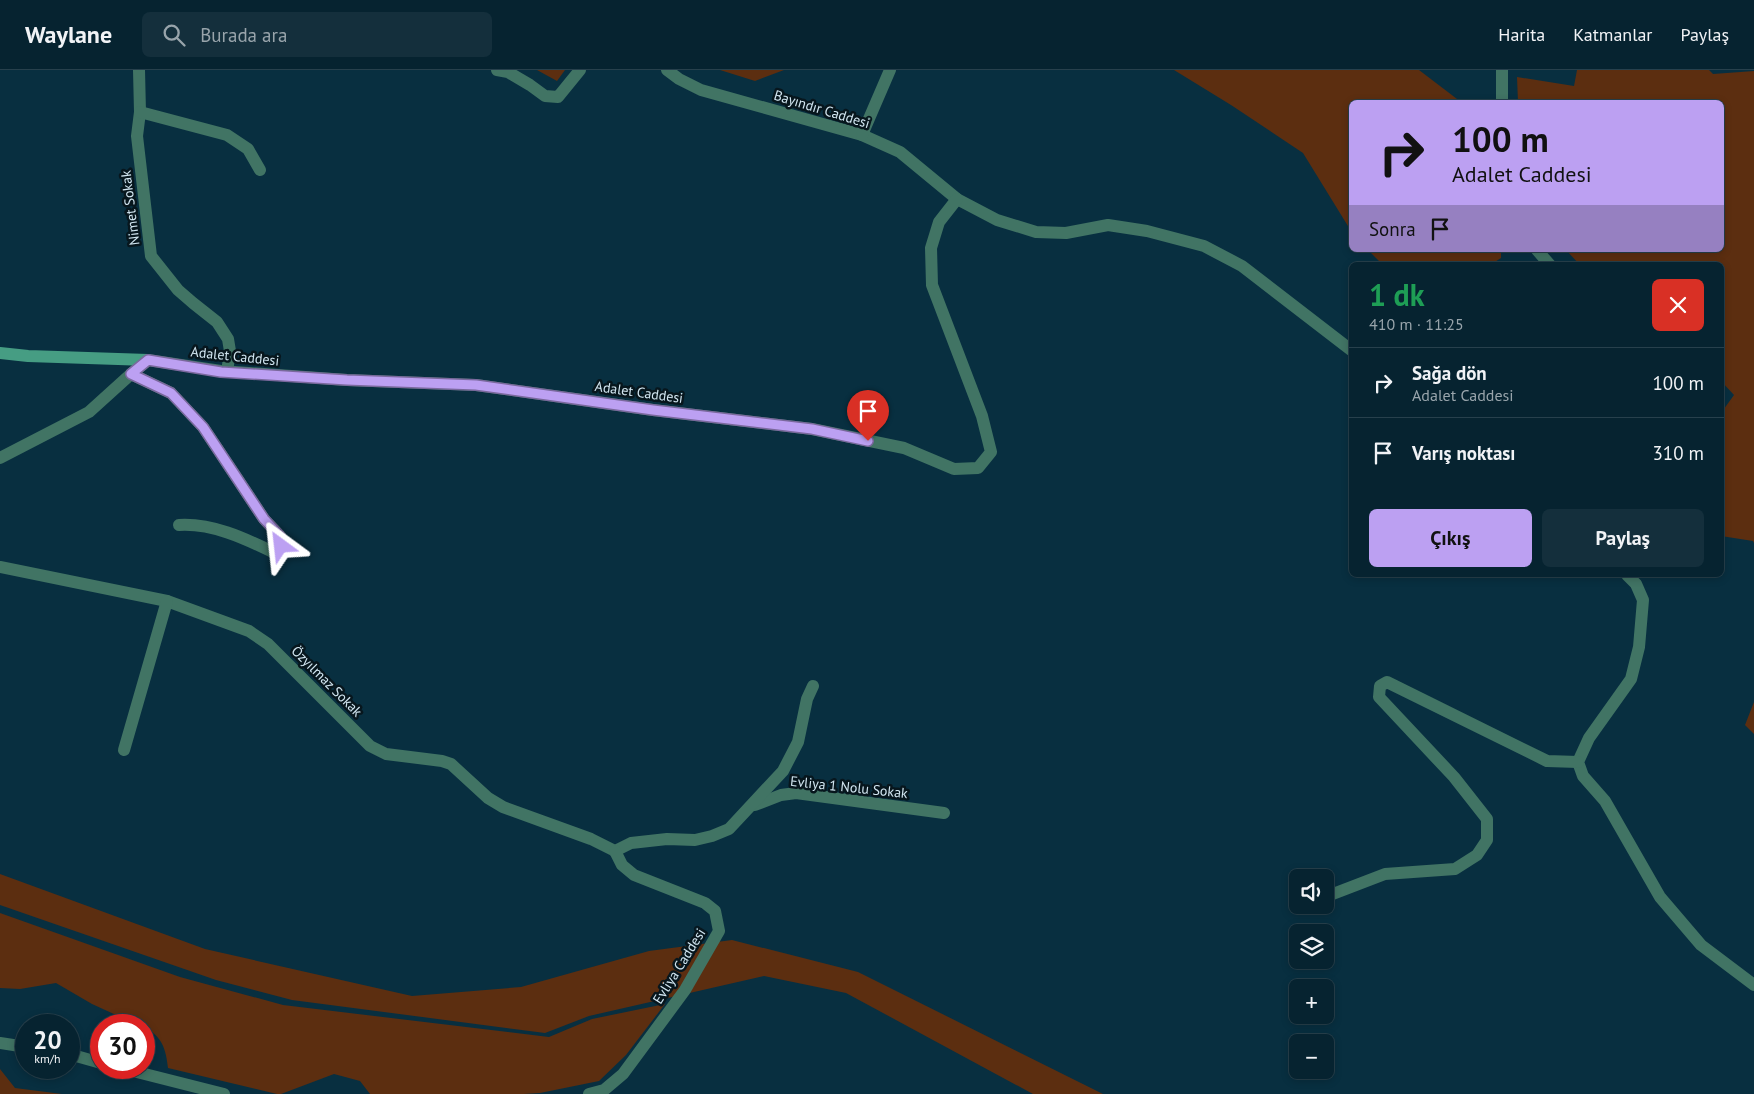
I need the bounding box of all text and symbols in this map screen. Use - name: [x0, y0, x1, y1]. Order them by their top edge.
- search box: [142, 12, 492, 57]
- text: Waylane: [25, 19, 112, 50]
- icon: search: [160, 21, 188, 49]
- text: Burada ara: [200, 23, 287, 47]
- text: Harita: [1498, 23, 1545, 46]
- text: Katmanlar: [1573, 23, 1652, 46]
- text: Paylaş: [1680, 23, 1729, 46]
- street label: Bayındır Caddesi: [772, 86, 872, 132]
- text: 100 m: [1452, 116, 1549, 162]
- icon: right: [1369, 120, 1434, 185]
- text: Adalet Caddesi: [1452, 160, 1592, 188]
- street label: Nimet Sokak: [116, 169, 144, 247]
- icon: arrive: [1426, 215, 1454, 243]
- text: Sonra: [1369, 217, 1416, 241]
- text: 1 dk: [1369, 275, 1425, 314]
- button: close: [1652, 279, 1704, 331]
- text: 410 m · 11:25: [1369, 314, 1464, 334]
- street label: Adalet Caddesi: [190, 342, 280, 370]
- text: Sağa dön: [1412, 361, 1487, 385]
- icon: right: [1369, 369, 1397, 397]
- text: 100 m: [1652, 371, 1704, 395]
- street label: Adalet Caddesi: [594, 377, 684, 407]
- text: Adalet Caddesi: [1412, 385, 1514, 405]
- pin: [847, 390, 889, 441]
- icon: arrive: [854, 397, 882, 425]
- icon: arrive: [1369, 439, 1397, 467]
- text: Varış noktası: [1412, 441, 1515, 465]
- text: 310 m: [1652, 441, 1704, 465]
- button: Çıkış: [1369, 509, 1532, 567]
- button: Paylaş: [1542, 509, 1704, 567]
- position arrow: [254, 519, 306, 571]
- street label: Özyılmaz Sokak: [288, 642, 366, 720]
- street label: Evliya 1 Nolu Sokak: [789, 772, 909, 802]
- map controls: [1289, 869, 1334, 1079]
- button: sound: [1289, 869, 1334, 914]
- button: layers: [1289, 924, 1334, 969]
- street label: Evliya Caddesi: [649, 925, 709, 1007]
- button: +: [1289, 979, 1334, 1024]
- speed limit sign: 30: [90, 1014, 155, 1079]
- text: 20: [33, 1024, 62, 1056]
- button: −: [1289, 1034, 1334, 1079]
- text: km/h: [34, 1051, 61, 1066]

